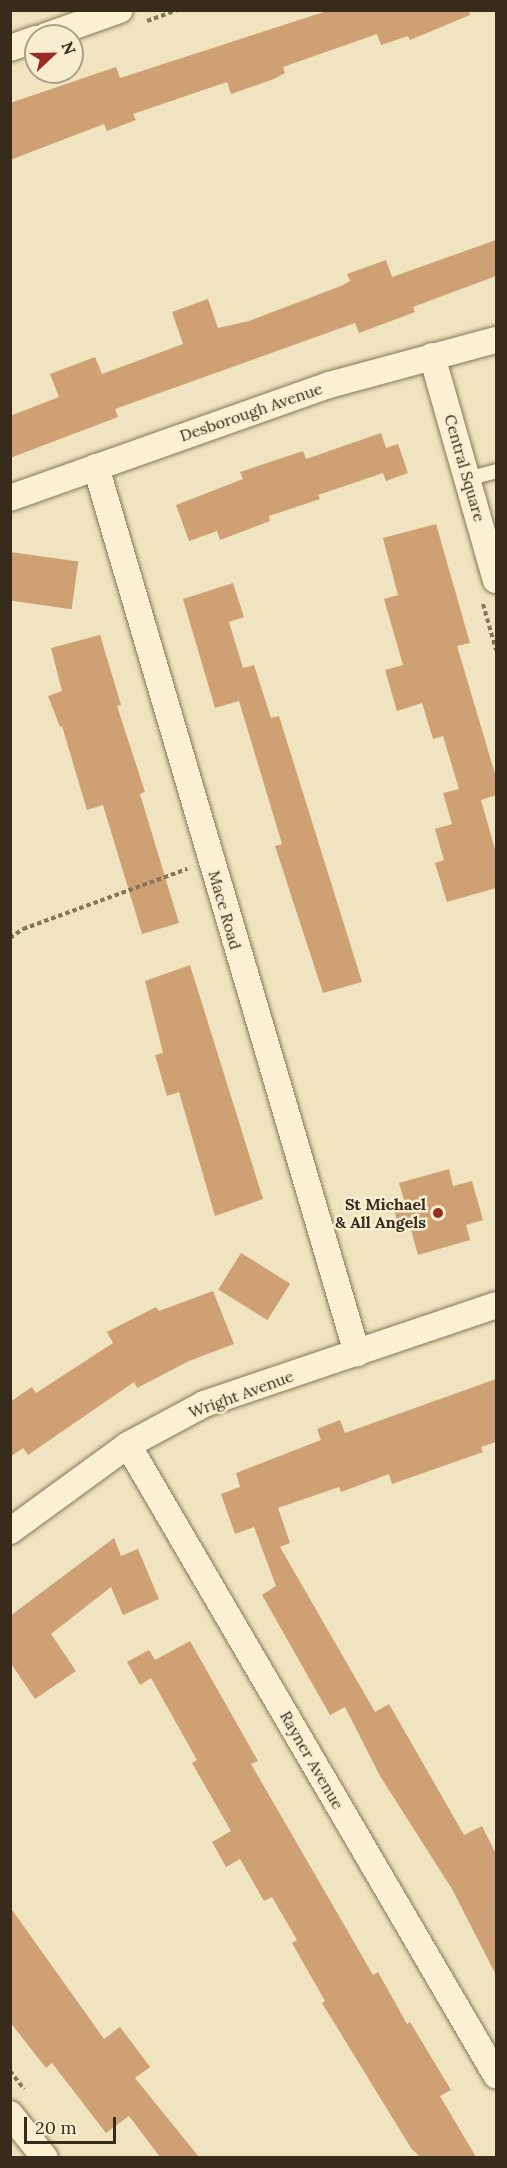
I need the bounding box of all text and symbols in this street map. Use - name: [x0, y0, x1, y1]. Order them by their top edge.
- north arrow: [24, 24, 84, 84]
- text: N: [57, 39, 80, 57]
- street label: Desborough Avenue: [177, 379, 325, 445]
- street label: Central Square: [440, 412, 490, 524]
- street label: Mace Road: [205, 868, 245, 952]
- place label: St Michael & All Angels: [335, 1194, 426, 1232]
- marker: St Michael & All Angels: [431, 1206, 445, 1220]
- street label: Wright Avenue: [186, 1366, 296, 1422]
- street label: Rayner Avenue: [276, 1707, 348, 1813]
- scale bar: [27, 2105, 118, 2143]
- text: 20 m: [35, 2116, 77, 2139]

